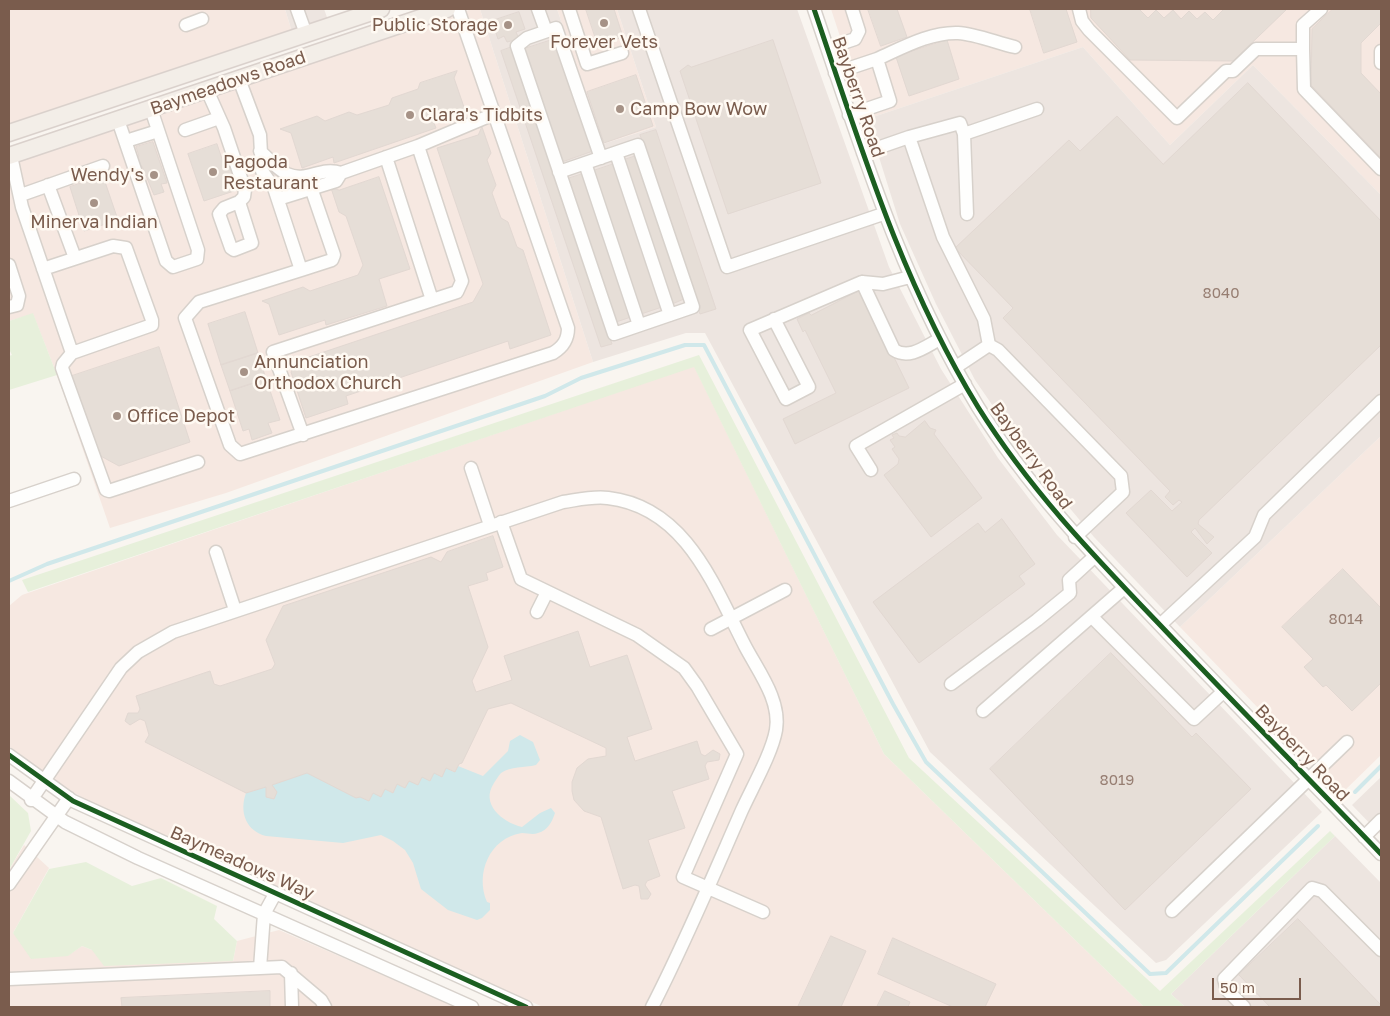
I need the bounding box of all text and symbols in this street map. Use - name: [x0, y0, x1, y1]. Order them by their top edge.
- place label: Public Storage: [372, 14, 498, 36]
- marker: Forever Vets: [598, 17, 610, 29]
- marker: Public Storage: [502, 19, 514, 31]
- place label: Forever Vets: [550, 31, 658, 53]
- street label: Bayberry Road: [827, 34, 889, 160]
- street label: Baymeadows Road: [147, 46, 309, 120]
- place label: Camp Bow Wow: [630, 98, 767, 120]
- marker: Camp Bow Wow: [614, 103, 626, 115]
- place label: Clara's Tidbits: [420, 104, 543, 126]
- marker: Clara's Tidbits: [404, 109, 416, 121]
- place label: Pagoda Restaurant: [223, 151, 318, 193]
- place label: Wendy's: [71, 164, 144, 186]
- marker: Pagoda Restaurant: [207, 166, 219, 178]
- marker: Wendy's: [148, 169, 160, 181]
- marker: Minerva Indian: [88, 197, 100, 209]
- place label: Minerva Indian: [30, 211, 158, 233]
- house number: 8040: [1203, 284, 1239, 302]
- place label: Annunciation Orthodox Church: [254, 351, 402, 394]
- marker: Annunciation Orthodox Church: [238, 366, 250, 378]
- street label: Bayberry Road: [985, 398, 1077, 514]
- place label: Office Depot: [127, 405, 235, 427]
- marker: Office Depot: [111, 410, 123, 422]
- house number: 8014: [1329, 610, 1363, 628]
- street label: Bayberry Road: [1250, 700, 1354, 806]
- house number: 8019: [1100, 771, 1134, 789]
- street label: Baymeadows Way: [167, 822, 317, 904]
- scale bar: [1215, 968, 1304, 1000]
- text: 50 m: [1220, 978, 1255, 996]

